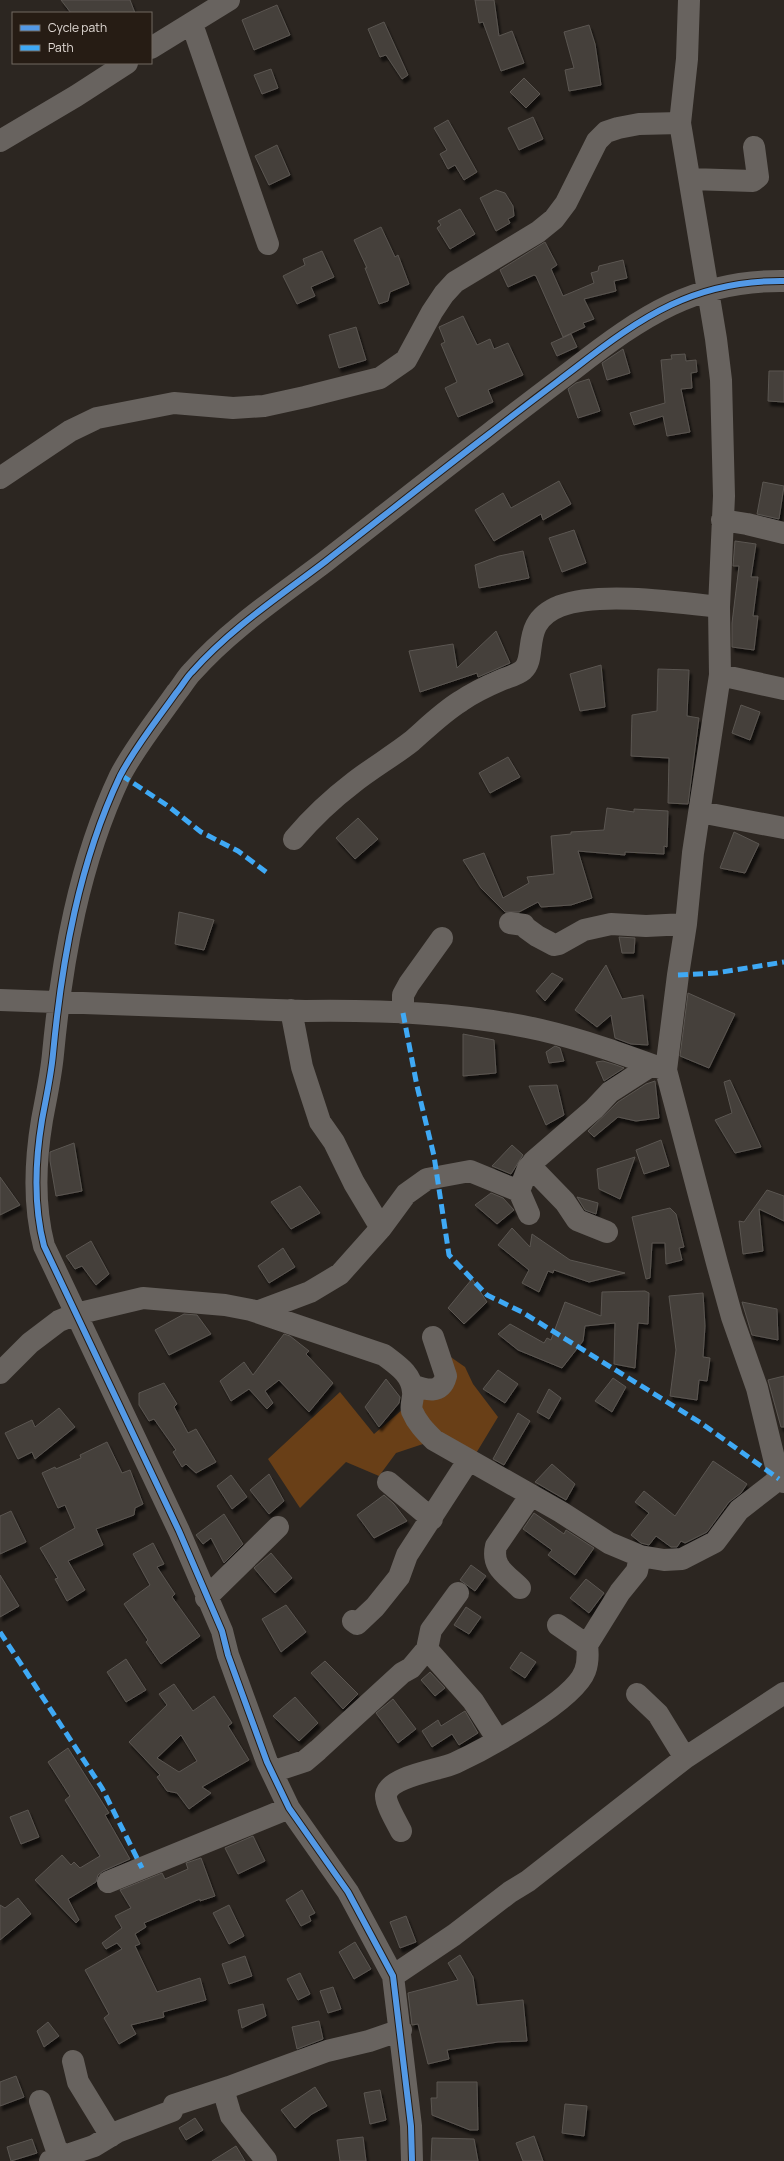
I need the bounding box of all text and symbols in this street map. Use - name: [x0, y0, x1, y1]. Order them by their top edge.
- legend: [12, 12, 152, 64]
- text: Cycle path: [48, 19, 107, 36]
- text: Path: [48, 39, 74, 56]

